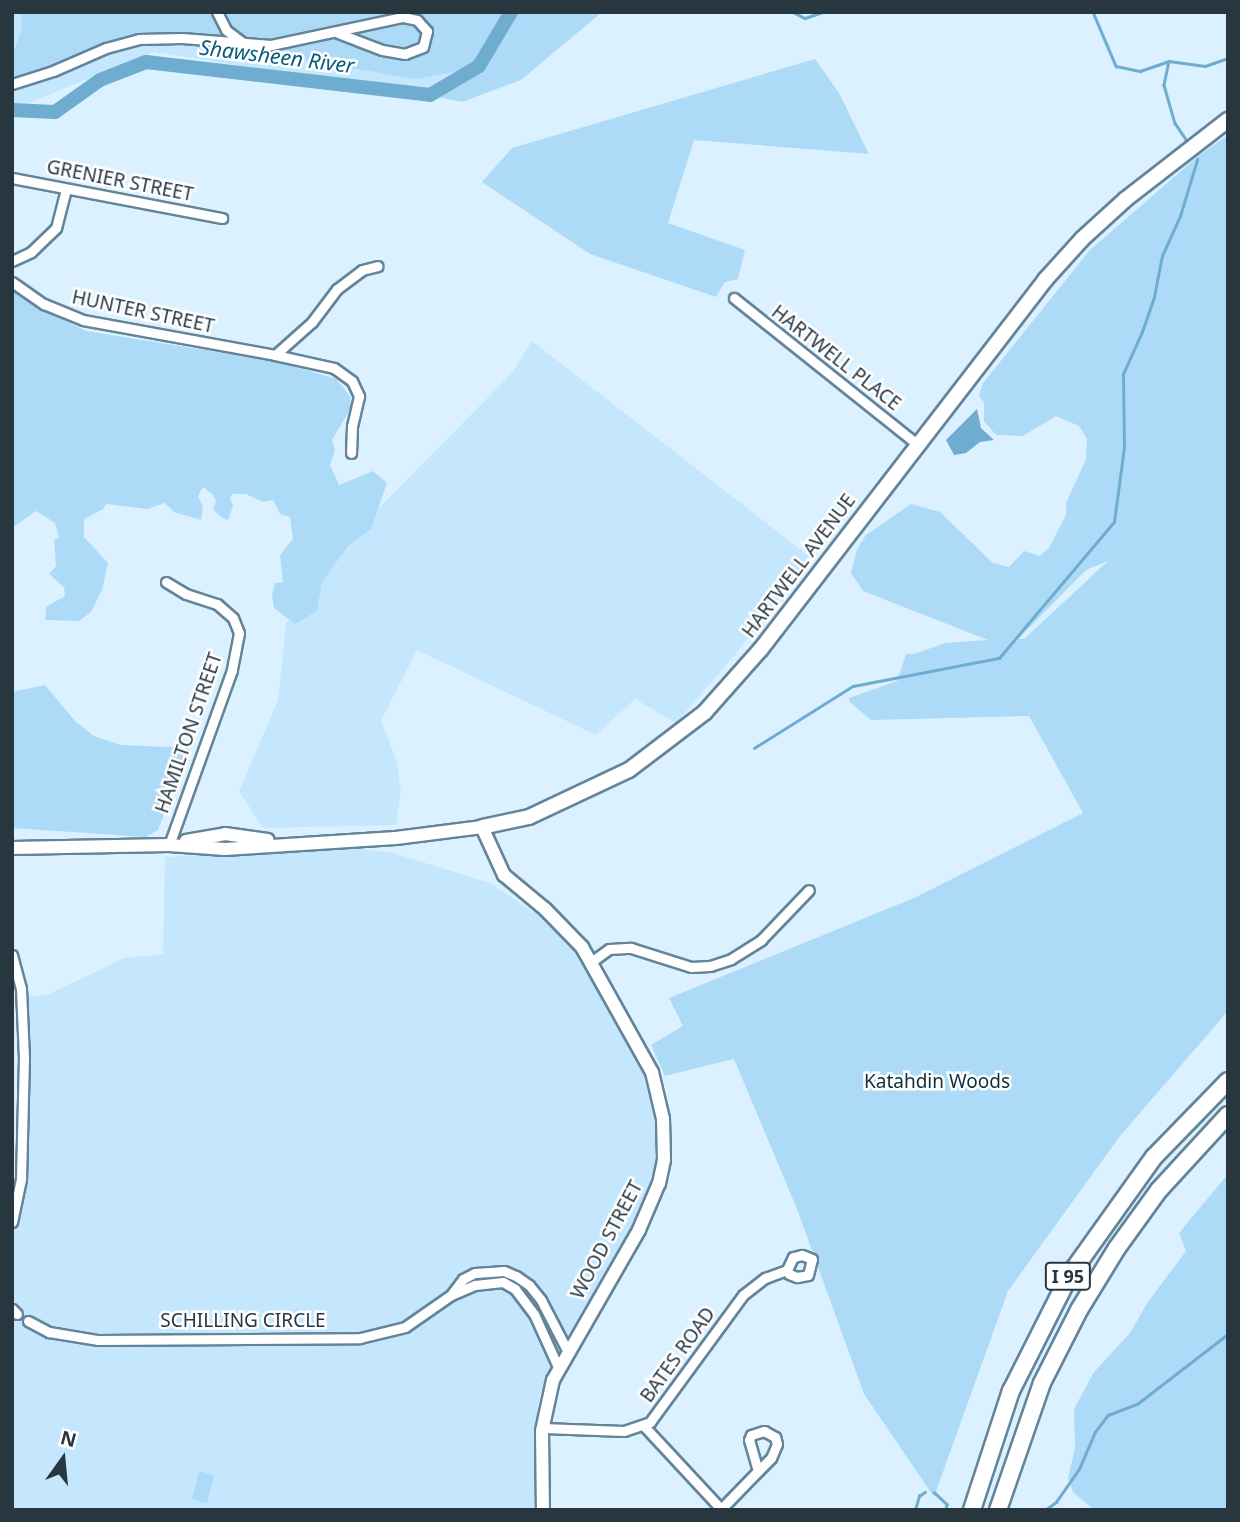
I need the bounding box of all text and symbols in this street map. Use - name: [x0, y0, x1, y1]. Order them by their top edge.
- water label: Shawsheen River: [198, 34, 356, 78]
- street label: GRENIER STREET: [45, 156, 195, 206]
- street label: HUNTER STREET: [70, 286, 216, 338]
- street label: HARTWELL PLACE: [767, 301, 905, 415]
- street label: HARTWELL AVENUE: [738, 490, 860, 642]
- street label: HAMILTON STREET: [151, 650, 227, 816]
- park label: Katahdin Woods: [864, 1071, 1010, 1093]
- street label: WOOD STREET: [566, 1177, 648, 1303]
- road number: I 95: [1044, 1261, 1092, 1290]
- street label: BATES ROAD: [636, 1303, 720, 1407]
- street label: SCHILLING CIRCLE: [160, 1310, 326, 1332]
- north arrow: [28, 1424, 98, 1494]
- text: N: [58, 1424, 79, 1453]

